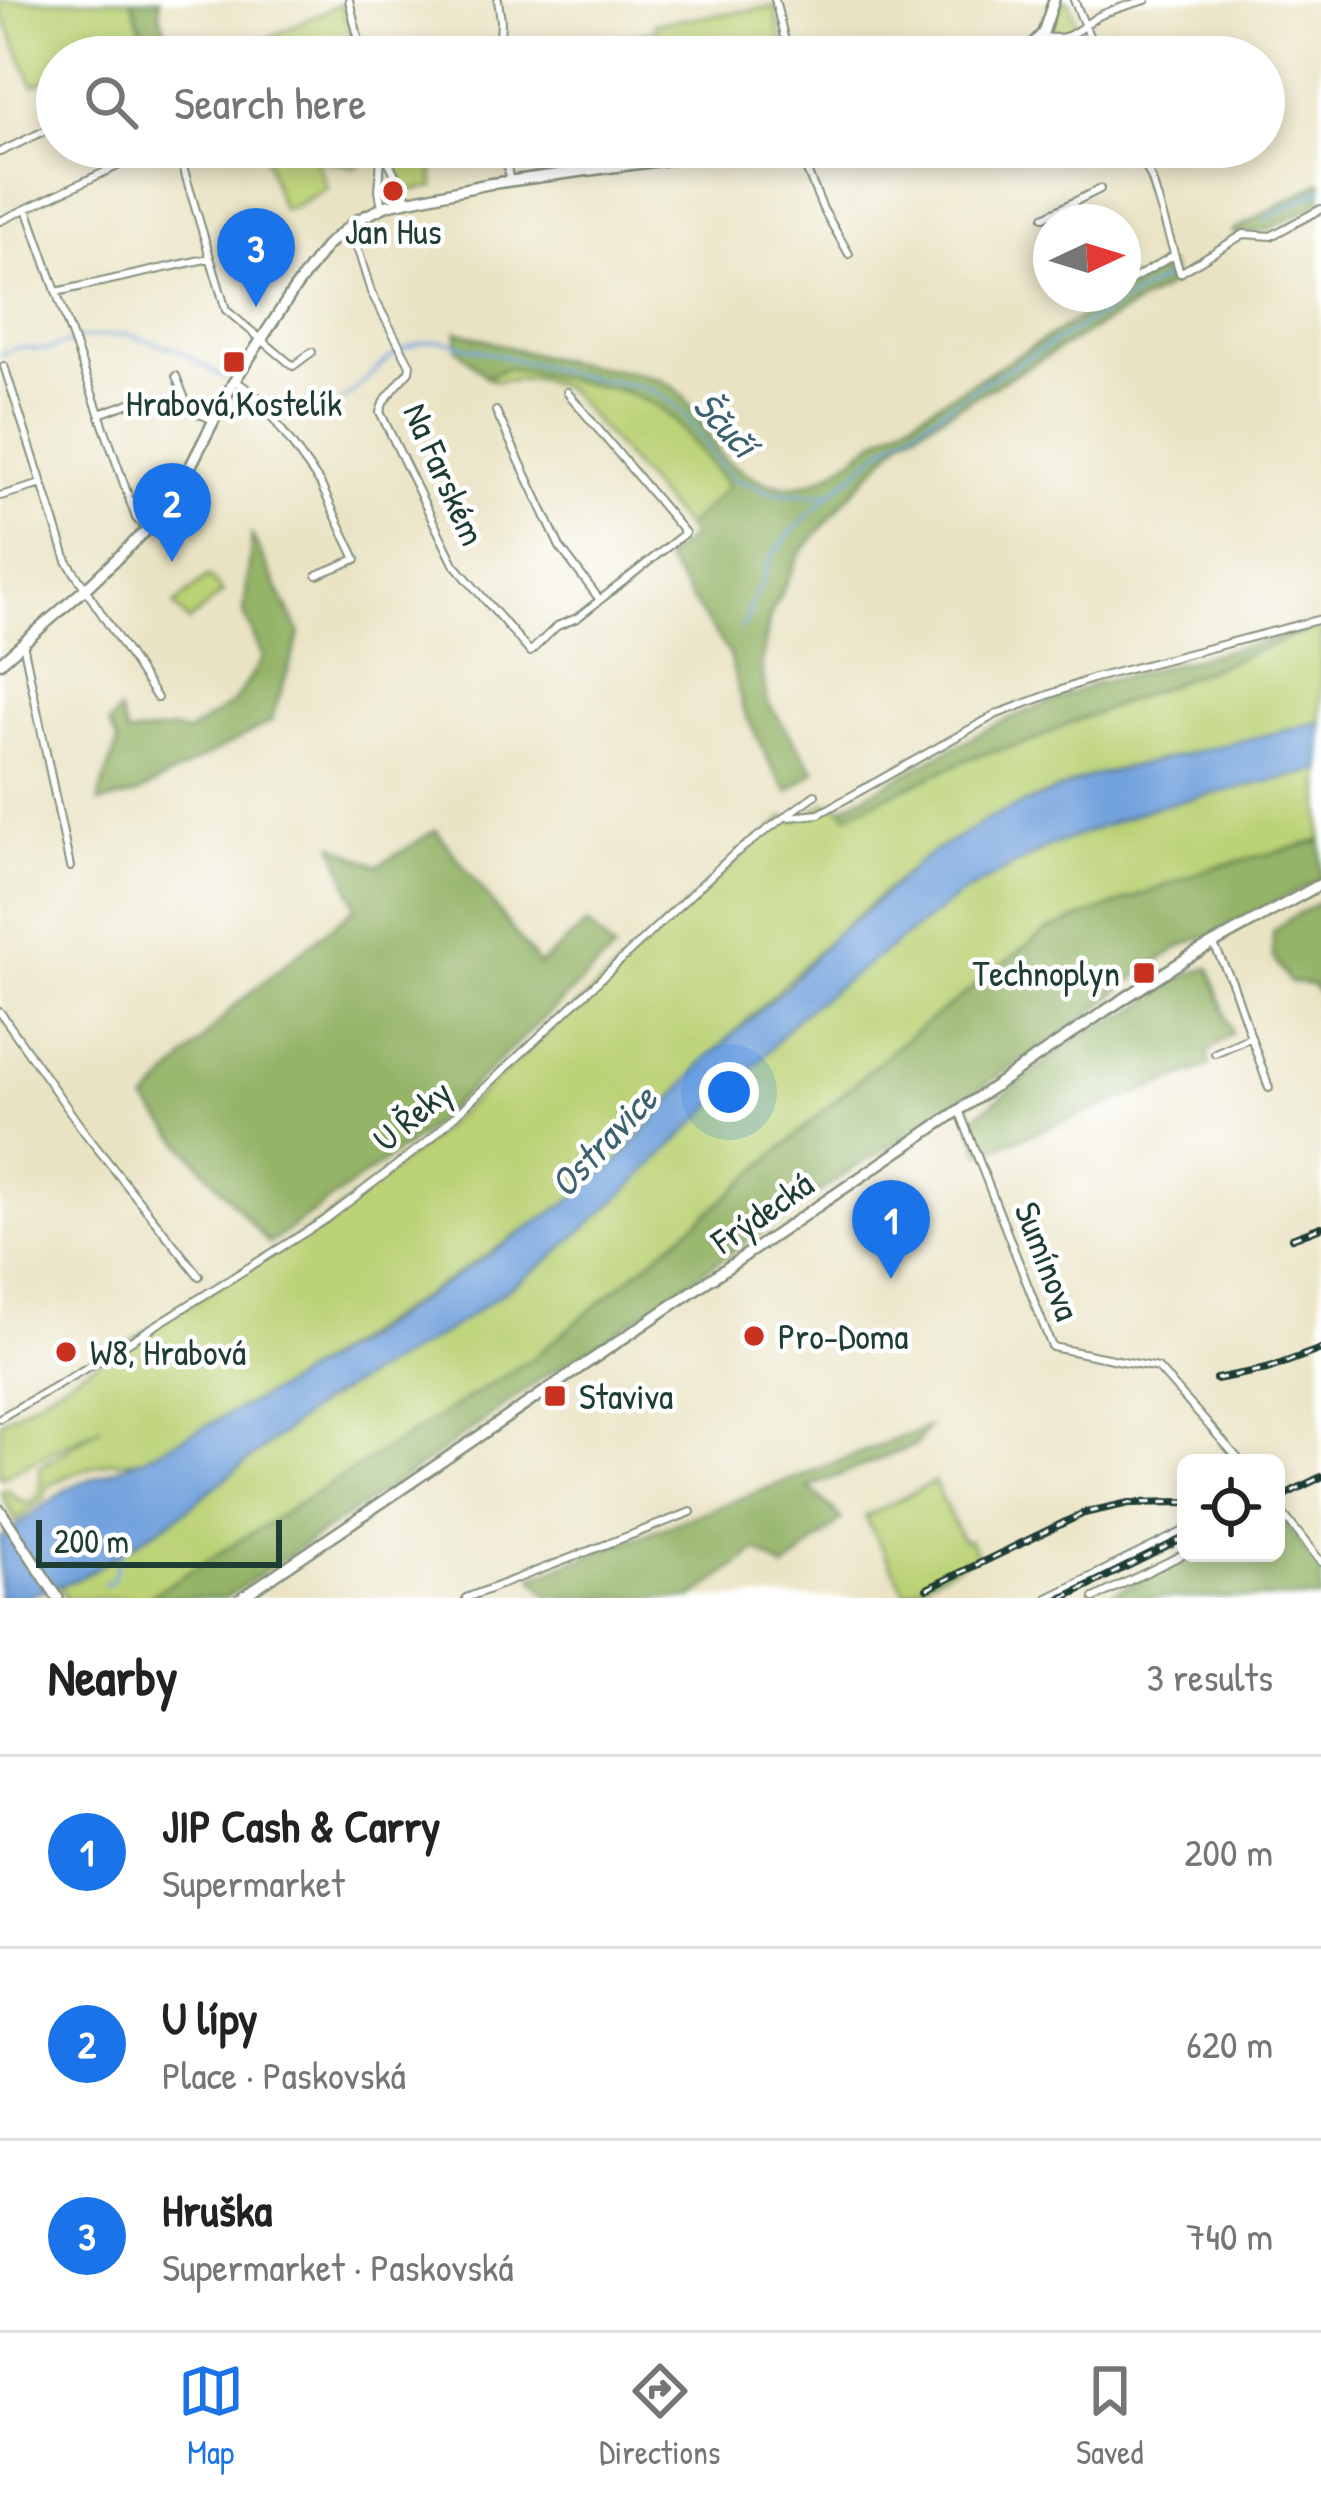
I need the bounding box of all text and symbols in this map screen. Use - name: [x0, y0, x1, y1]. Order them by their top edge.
- search box: [36, 36, 1285, 168]
- icon: search: [78, 69, 144, 135]
- text: Search here: [174, 72, 366, 133]
- marker: Jan Hus: [380, 178, 406, 204]
- north arrow: [1033, 204, 1141, 312]
- place label: Jan Hus: [344, 206, 442, 255]
- pin: 3: [217, 208, 295, 307]
- marker: Hrabová,Kostelík: [221, 349, 247, 375]
- place label: Hrabová,Kostelík: [126, 378, 342, 427]
- water label: Ščučí: [682, 379, 774, 472]
- street label: Na Farském: [392, 395, 498, 553]
- pin: 2: [133, 463, 211, 562]
- place label: Technoplyn: [972, 948, 1120, 997]
- marker: Technoplyn: [1131, 960, 1157, 986]
- your location: [699, 1062, 759, 1122]
- street label: U Řeky: [362, 1067, 461, 1162]
- water label: Ostravice: [537, 1072, 669, 1208]
- street label: Frýdecká: [700, 1159, 822, 1265]
- pin: 1: [852, 1180, 930, 1279]
- street label: Sumínova: [1004, 1195, 1093, 1327]
- place label: Pro-Doma: [778, 1311, 908, 1360]
- marker: Pro-Doma: [741, 1323, 767, 1349]
- place label: W8, Hrabová: [90, 1327, 246, 1376]
- marker: W8, Hrabová: [53, 1339, 79, 1365]
- place label: Staviva: [579, 1371, 673, 1420]
- marker: Staviva: [542, 1383, 568, 1409]
- map controls: [1177, 1454, 1285, 1562]
- button: locate: [1177, 1454, 1285, 1562]
- scale bar: [36, 1514, 282, 1567]
- text: 200 m: [54, 1519, 129, 1563]
- text: Nearby: [48, 1642, 178, 1711]
- text: 3 results: [1147, 1650, 1273, 1703]
- text: JIP Cash & Carry: [162, 1795, 440, 1856]
- text: 1: [80, 1825, 94, 1878]
- text: 200 m: [1184, 1825, 1273, 1878]
- text: Supermarket: [162, 1856, 345, 1909]
- text: U lípy: [162, 1987, 257, 2048]
- text: 2: [78, 2017, 96, 2070]
- text: 620 m: [1186, 2017, 1273, 2070]
- text: Place · Paskovská: [162, 2048, 406, 2101]
- text: Hruška: [162, 2179, 272, 2240]
- text: 3: [78, 2209, 96, 2262]
- text: 740 m: [1186, 2209, 1273, 2262]
- text: Supermarket · Paskovská: [162, 2240, 513, 2293]
- tab: Map: [178, 2358, 244, 2474]
- tab: Directions: [599, 2358, 721, 2474]
- tab: Saved: [1076, 2358, 1143, 2474]

